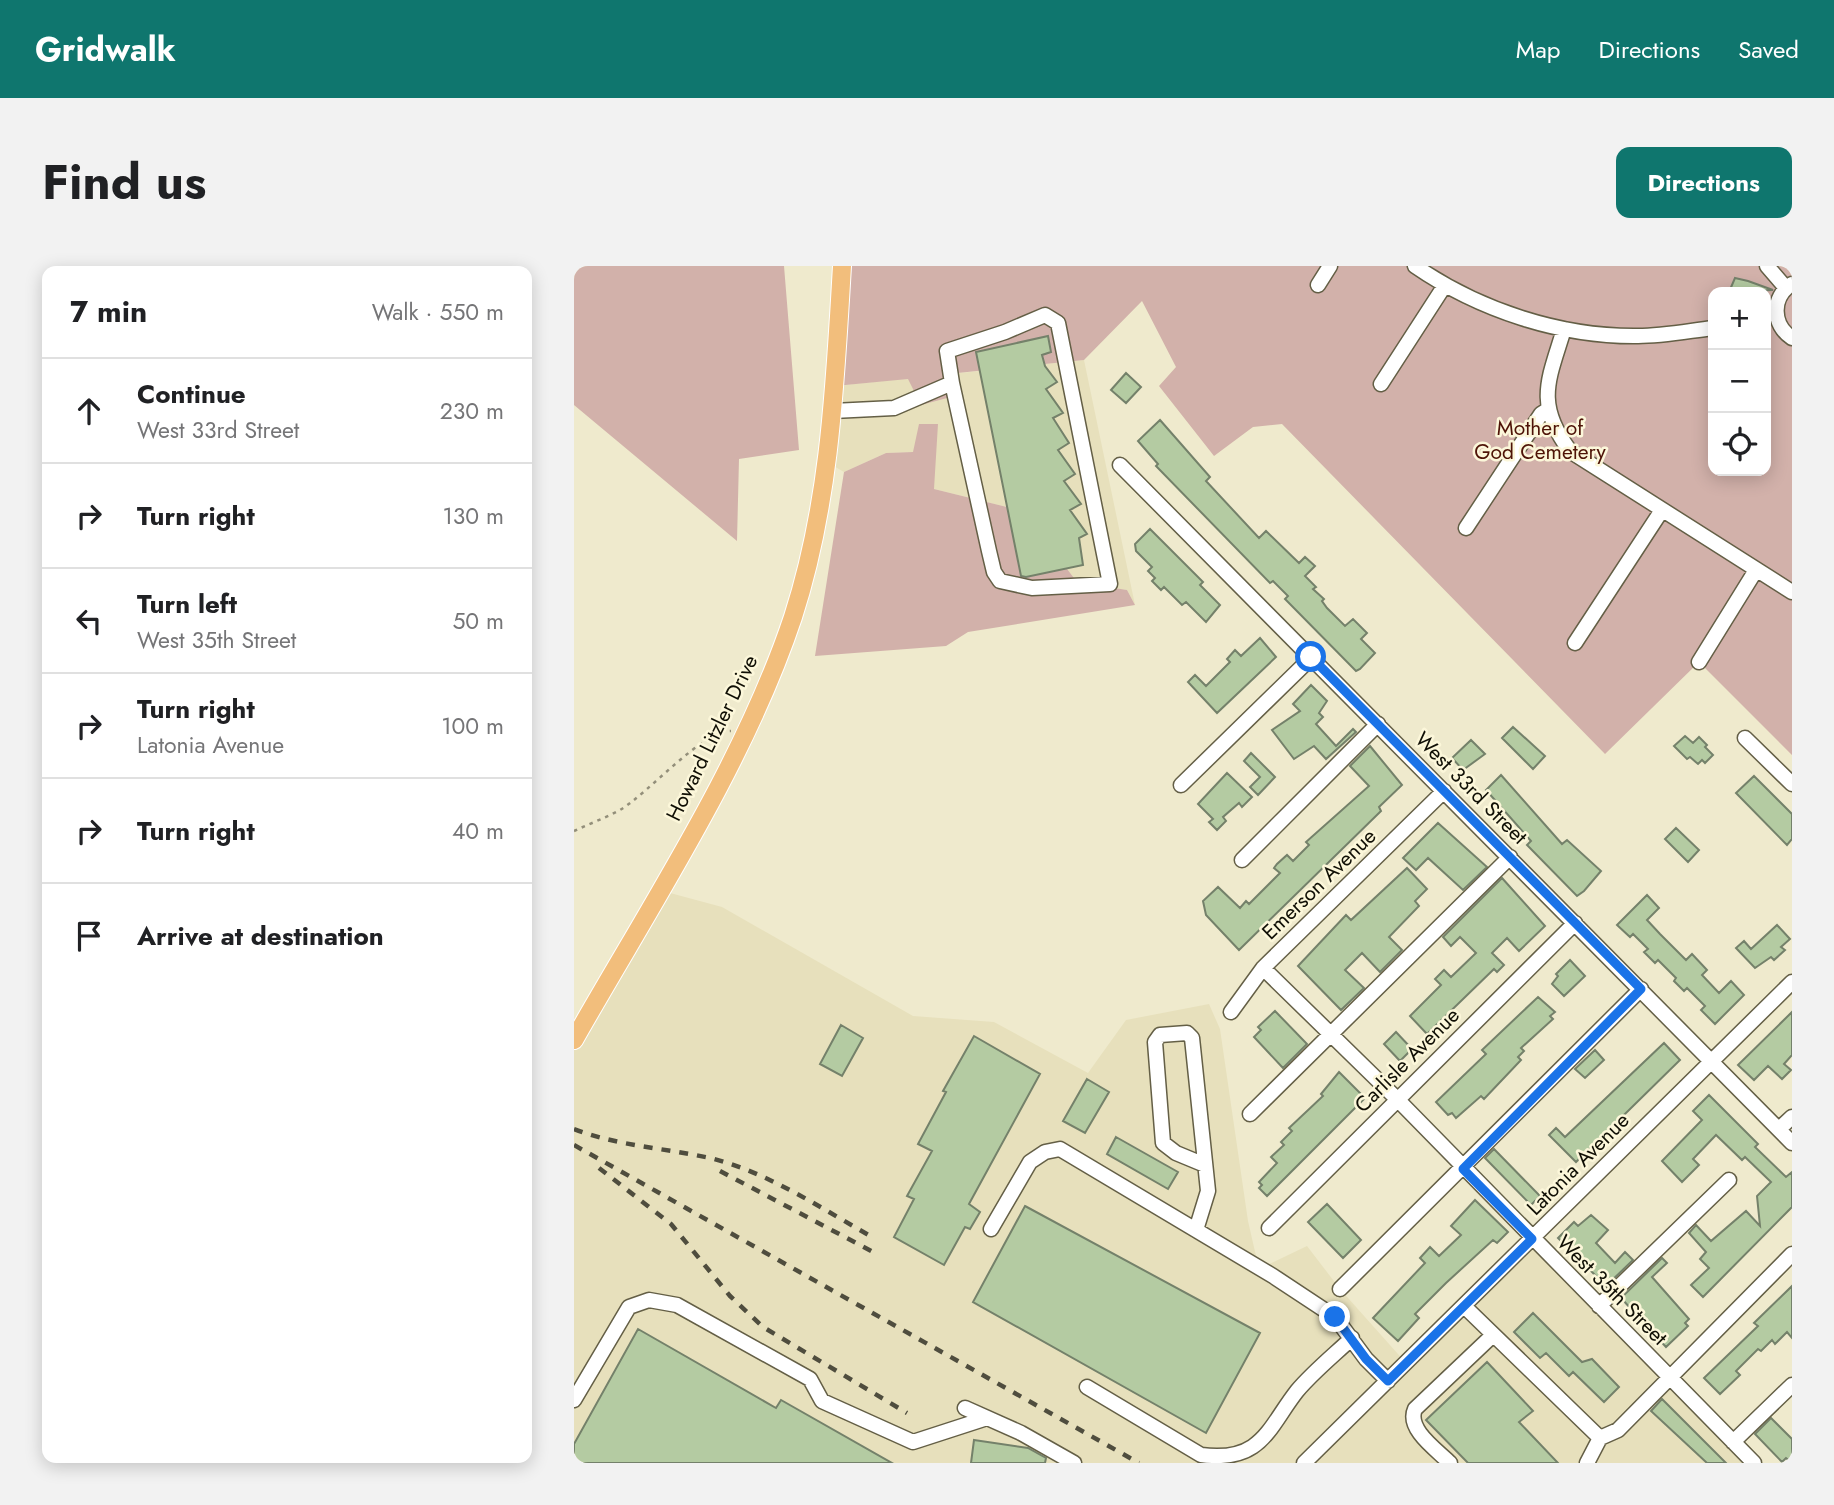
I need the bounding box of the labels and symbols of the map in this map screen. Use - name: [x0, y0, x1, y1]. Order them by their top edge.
- park label: Mother of God Cemetery: [1474, 413, 1606, 467]
- route start: [1295, 641, 1326, 672]
- street label: Howard Litzler Drive: [659, 650, 765, 826]
- street label: West 33rd Street: [1408, 725, 1534, 851]
- street label: Emerson Avenue: [1255, 821, 1383, 946]
- street label: Carlisle Avenue: [1348, 1001, 1466, 1119]
- street label: Latonia Avenue: [1520, 1106, 1636, 1222]
- street label: West 35th Street: [1550, 1228, 1674, 1352]
- route end: [1319, 1301, 1350, 1332]

